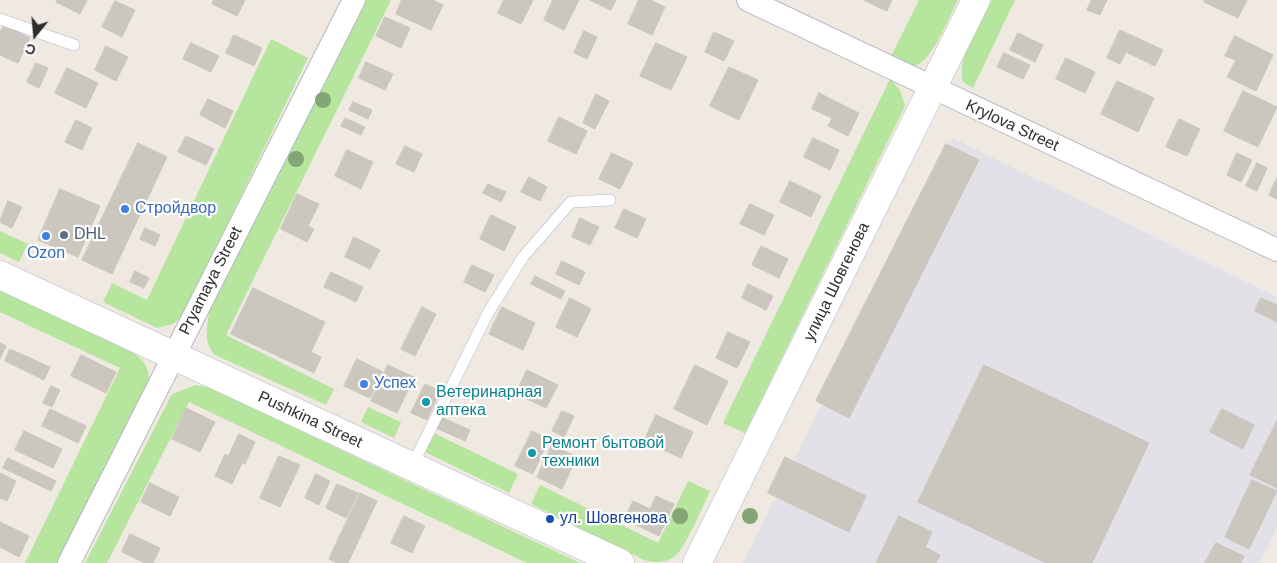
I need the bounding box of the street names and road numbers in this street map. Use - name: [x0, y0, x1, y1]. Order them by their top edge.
- street label: Krylova Street: [962, 96, 1062, 156]
- street label: улица Шовгенова: [800, 219, 874, 345]
- street label: Pryamaya Street: [175, 224, 247, 338]
- street label: Pushkina Street: [255, 387, 365, 453]

